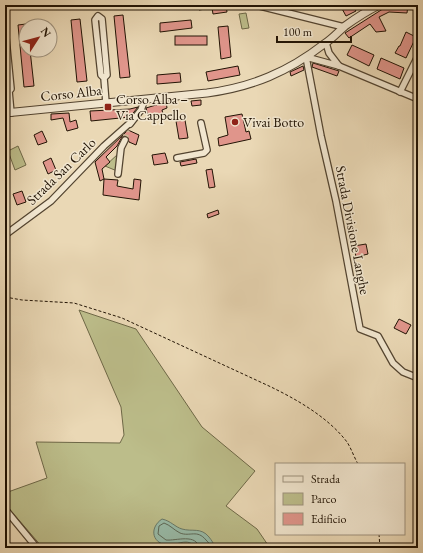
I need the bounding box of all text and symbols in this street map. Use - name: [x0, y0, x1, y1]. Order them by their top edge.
- north arrow: [18, 18, 58, 58]
- scale bar: [277, 18, 351, 44]
- text: N: [38, 24, 54, 40]
- text: 100 m: [283, 24, 313, 40]
- street label: Corso Alba: [40, 81, 103, 105]
- place label: Corso Alba – Via Cappello: [116, 90, 188, 124]
- marker: Corso Alba – Via Cappello: [103, 102, 113, 112]
- place label: Vivai Botto: [243, 113, 304, 131]
- marker: Vivai Botto: [230, 117, 240, 127]
- street label: Strada San Carlo: [23, 133, 99, 209]
- street label: Strada Divisione Langhe: [332, 164, 374, 296]
- legend: [275, 463, 405, 535]
- text: Strada: [311, 471, 340, 487]
- text: Parco: [311, 491, 336, 507]
- text: Edificio: [311, 511, 347, 527]

